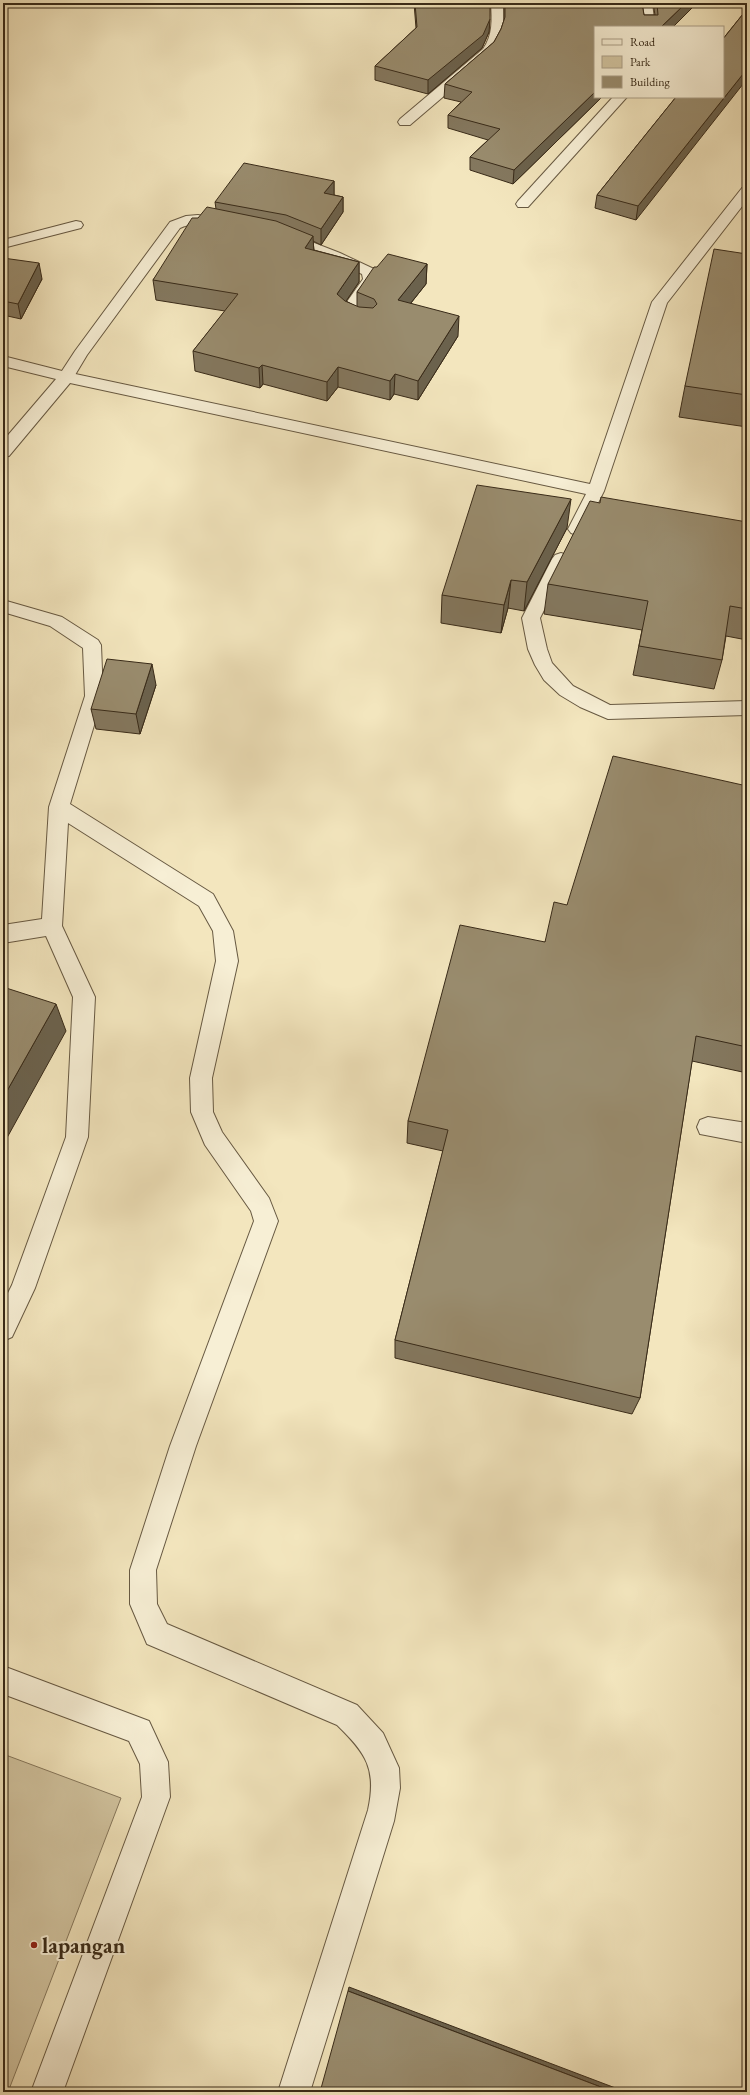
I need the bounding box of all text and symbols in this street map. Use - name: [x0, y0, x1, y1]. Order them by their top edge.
- legend: [594, 26, 724, 98]
- text: Road: [630, 34, 656, 50]
- text: Park: [630, 54, 651, 70]
- text: Building: [630, 74, 671, 90]
- place label: lapangan: [42, 1931, 126, 1960]
- marker: lapangan: [29, 1940, 39, 1950]

